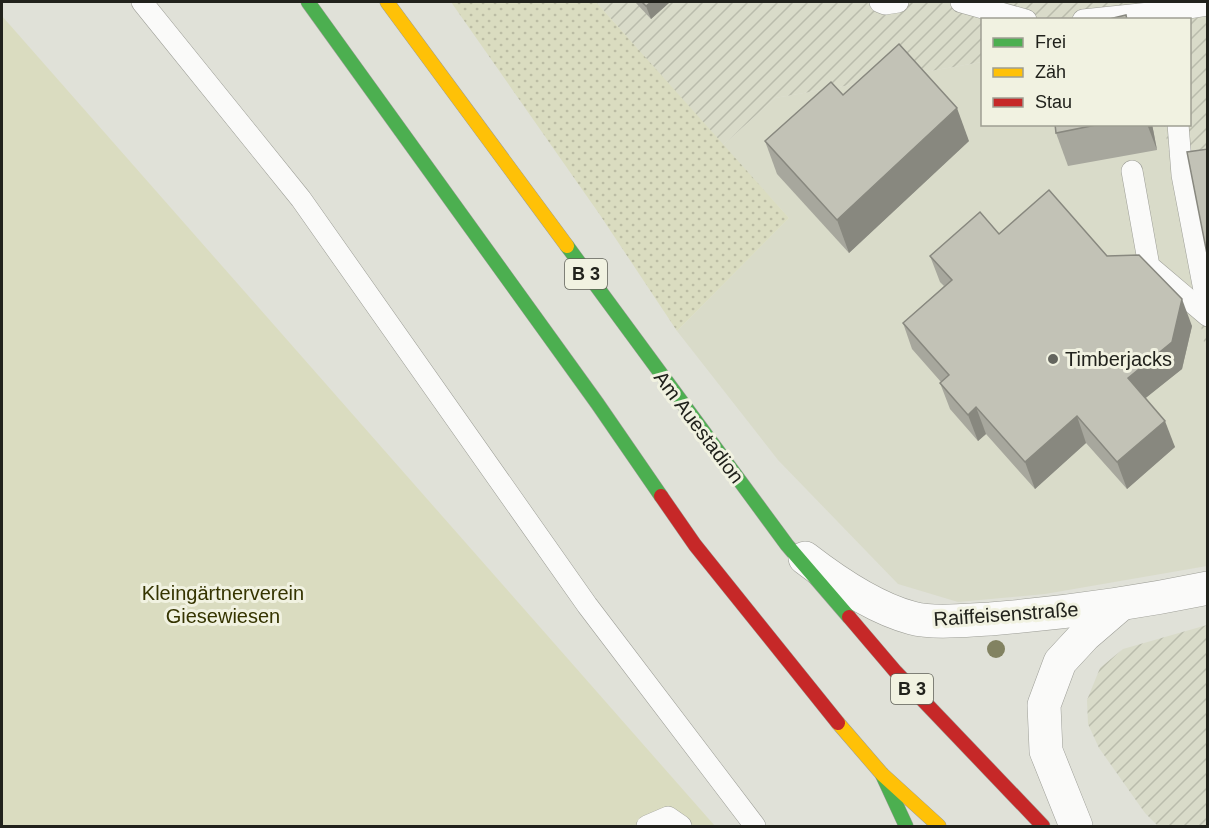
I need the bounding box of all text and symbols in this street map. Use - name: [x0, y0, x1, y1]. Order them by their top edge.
- legend: [981, 18, 1191, 126]
- text: Frei: [1035, 32, 1066, 52]
- text: Zäh: [1035, 62, 1066, 82]
- text: Stau: [1035, 92, 1072, 112]
- road number: B 3: [565, 259, 607, 289]
- place label: Timberjacks: [1065, 348, 1172, 370]
- marker: Timberjacks: [1046, 352, 1060, 366]
- street label: Am Auestadion: [650, 367, 748, 487]
- park label: Kleingärtnerverein Giesewiesen: [142, 582, 304, 627]
- street label: Raiffeisenstraße: [933, 598, 1079, 630]
- road number: B 3: [891, 674, 933, 704]

